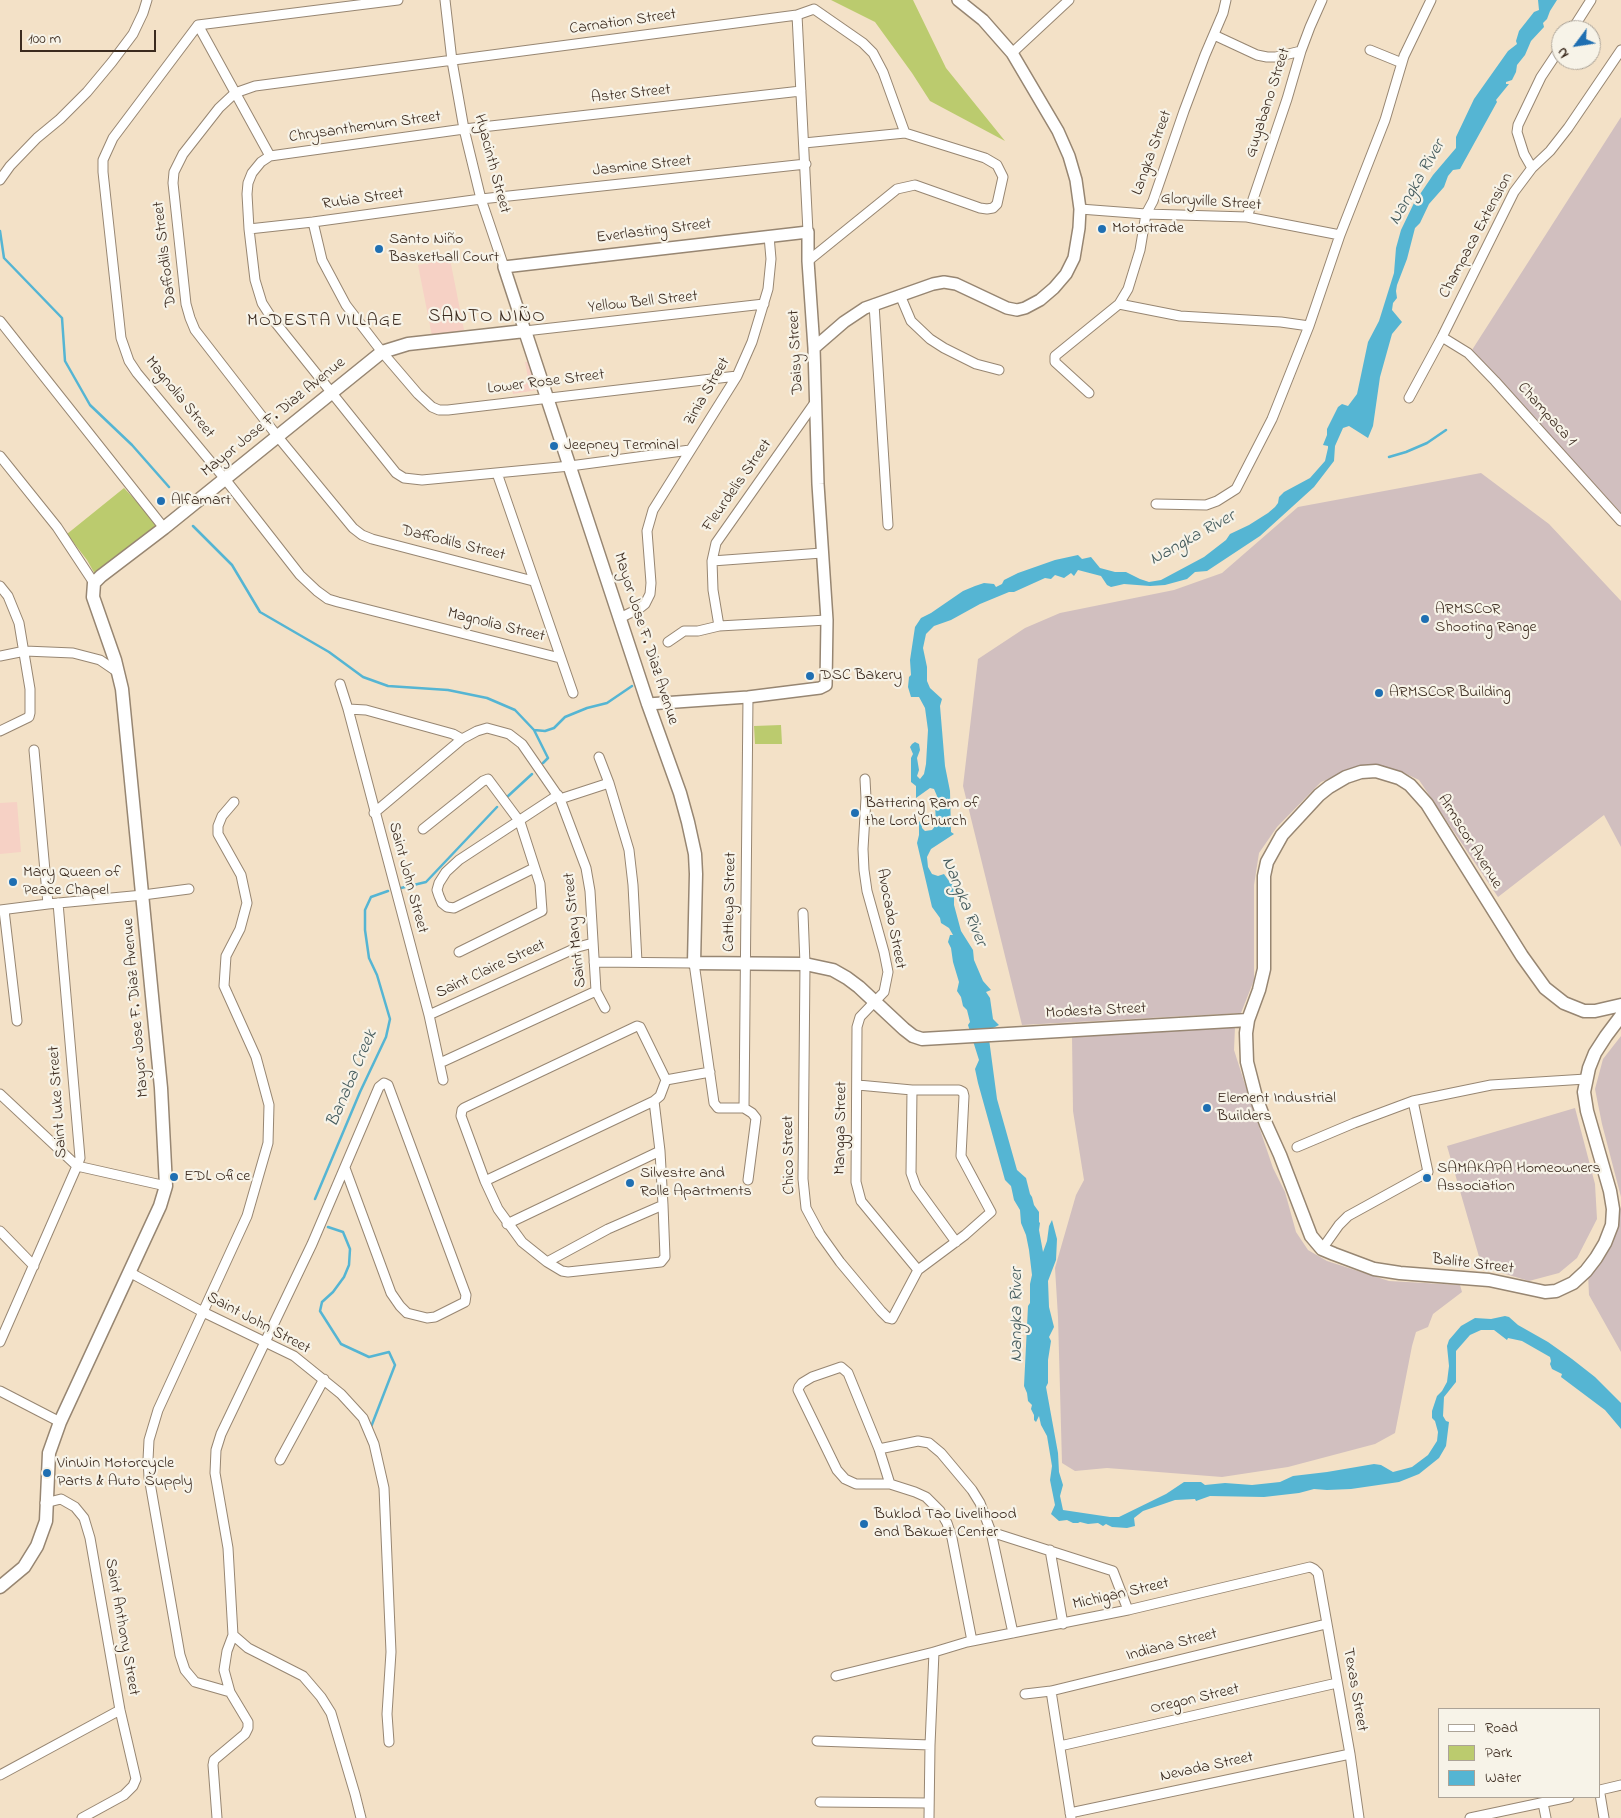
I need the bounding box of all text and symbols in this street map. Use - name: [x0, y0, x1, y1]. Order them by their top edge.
- street label: Carnation Street: [568, 6, 678, 40]
- scale bar: [22, 20, 159, 52]
- north arrow: [1551, 20, 1601, 70]
- text: 100 m: [28, 28, 61, 50]
- text: N: [1552, 43, 1575, 62]
- street label: Guyabano Street: [1242, 46, 1296, 160]
- street label: Aster Street: [590, 81, 672, 109]
- street label: Chrysanthemum Street: [288, 108, 442, 148]
- street label: Langka Street: [1129, 108, 1177, 198]
- street label: Hyacinth Street: [469, 112, 513, 216]
- water label: Nangka River: [1385, 137, 1451, 229]
- street label: Jasmine Street: [592, 152, 692, 182]
- street label: Champaca Extension: [1436, 170, 1518, 302]
- street label: Rubia Street: [321, 185, 405, 215]
- street label: Gloryville Street: [1160, 190, 1262, 216]
- street label: Daffodils Street: [150, 200, 182, 308]
- street label: Everlasting Street: [595, 215, 713, 249]
- place label: Motortrade: [1112, 219, 1184, 239]
- marker: Motortrade: [1096, 223, 1108, 235]
- place label: Santo Niño Basketball Court: [389, 230, 499, 268]
- marker: Santo Niño Basketball Court: [373, 243, 385, 255]
- street label: Yellow Bell Street: [587, 288, 699, 318]
- district label: SANTO NIÑO: [427, 307, 547, 329]
- street label: Daisy Street: [785, 309, 809, 395]
- district label: MODESTA VILLAGE: [245, 311, 405, 333]
- street label: Magnolia Street: [140, 353, 218, 443]
- street label: Mayor Jose F. Diaz Avenue: [198, 354, 350, 482]
- street label: Zinia Street: [681, 354, 735, 430]
- street label: Lower Rose Street: [486, 366, 606, 400]
- street label: Champaca 1: [1512, 379, 1580, 451]
- place label: Jeepney Terminal: [564, 436, 679, 456]
- street label: Fleurdelis Street: [699, 436, 777, 536]
- marker: Jeepney Terminal: [548, 440, 560, 452]
- place label: Alfamart: [171, 491, 231, 511]
- marker: Alfamart: [155, 495, 167, 507]
- water label: Nangka River: [1146, 507, 1240, 571]
- street label: Daffodils Street: [399, 522, 507, 566]
- street label: Mayor Jose F. Diaz Avenue: [608, 550, 682, 728]
- place label: ARMSCOR Shooting Range: [1435, 600, 1537, 638]
- street label: Magnolia Street: [445, 605, 547, 647]
- marker: ARMSCOR Shooting Range: [1419, 613, 1431, 625]
- place label: DSC Bakery: [820, 666, 902, 686]
- marker: DSC Bakery: [804, 670, 816, 682]
- place label: ARMSCOR Building: [1389, 683, 1511, 703]
- marker: ARMSCOR Building: [1373, 687, 1385, 699]
- street label: Armscor Avenue: [1432, 791, 1506, 893]
- place label: Battering Ram of the Lord Church: [865, 794, 979, 832]
- marker: Battering Ram of the Lord Church: [849, 807, 861, 819]
- street label: Saint John Street: [383, 820, 431, 936]
- street label: Cattleya Street: [721, 852, 741, 952]
- water label: Nangka River: [935, 854, 991, 950]
- place label: Mary Queen of Peace Chapel: [23, 863, 121, 901]
- street label: Avocado Street: [871, 867, 909, 971]
- street label: Saint Mary Street: [560, 872, 592, 988]
- marker: Mary Queen of Peace Chapel: [7, 876, 19, 888]
- street label: Mayor Jose F. Diaz Avenue: [120, 918, 154, 1098]
- street label: Saint Claire Street: [433, 936, 549, 1004]
- street label: Modesta Street: [1045, 1000, 1147, 1024]
- water label: Banaba Creek: [323, 1027, 383, 1131]
- street label: Saint Luke Street: [45, 1045, 73, 1159]
- street label: Mangga Street: [832, 1081, 852, 1175]
- place label: Element Industrial Builders: [1217, 1089, 1336, 1127]
- marker: Element Industrial Builders: [1201, 1102, 1213, 1114]
- street label: Chico Street: [780, 1115, 800, 1195]
- place label: SAMAKAPA Homeowners Association: [1437, 1159, 1601, 1197]
- place label: Silvestre and Rolle Apartments: [640, 1164, 752, 1202]
- place label: EDL Ofice: [184, 1167, 250, 1187]
- marker: EDL Ofice: [168, 1171, 180, 1183]
- marker: SAMAKAPA Homeowners Association: [1421, 1172, 1433, 1184]
- marker: Silvestre and Rolle Apartments: [624, 1177, 636, 1189]
- street label: Balite Street: [1431, 1250, 1515, 1280]
- water label: Nangka River: [1007, 1268, 1029, 1362]
- street label: Saint John Street: [203, 1289, 313, 1359]
- place label: VinWin Motorcycle Parts & Auto Supply: [57, 1454, 192, 1492]
- marker: VinWin Motorcycle Parts & Auto Supply: [41, 1467, 53, 1479]
- place label: Buklod Tao Livelihood and Bakwet Center: [874, 1505, 1016, 1543]
- marker: Buklod Tao Livelihood and Bakwet Center: [858, 1518, 870, 1530]
- street label: Saint Anthony Street: [99, 1557, 143, 1697]
- street label: Michigan Street: [1071, 1575, 1171, 1615]
- street label: Indiana Street: [1125, 1625, 1219, 1667]
- street label: Texas Street: [1337, 1647, 1371, 1733]
- street label: Oregon Street: [1149, 1680, 1241, 1720]
- legend: [1438, 1708, 1601, 1798]
- text: Road: [1485, 1717, 1518, 1739]
- text: Park: [1485, 1742, 1512, 1764]
- street label: Nevada Street: [1159, 1749, 1255, 1787]
- text: Water: [1485, 1767, 1521, 1789]

